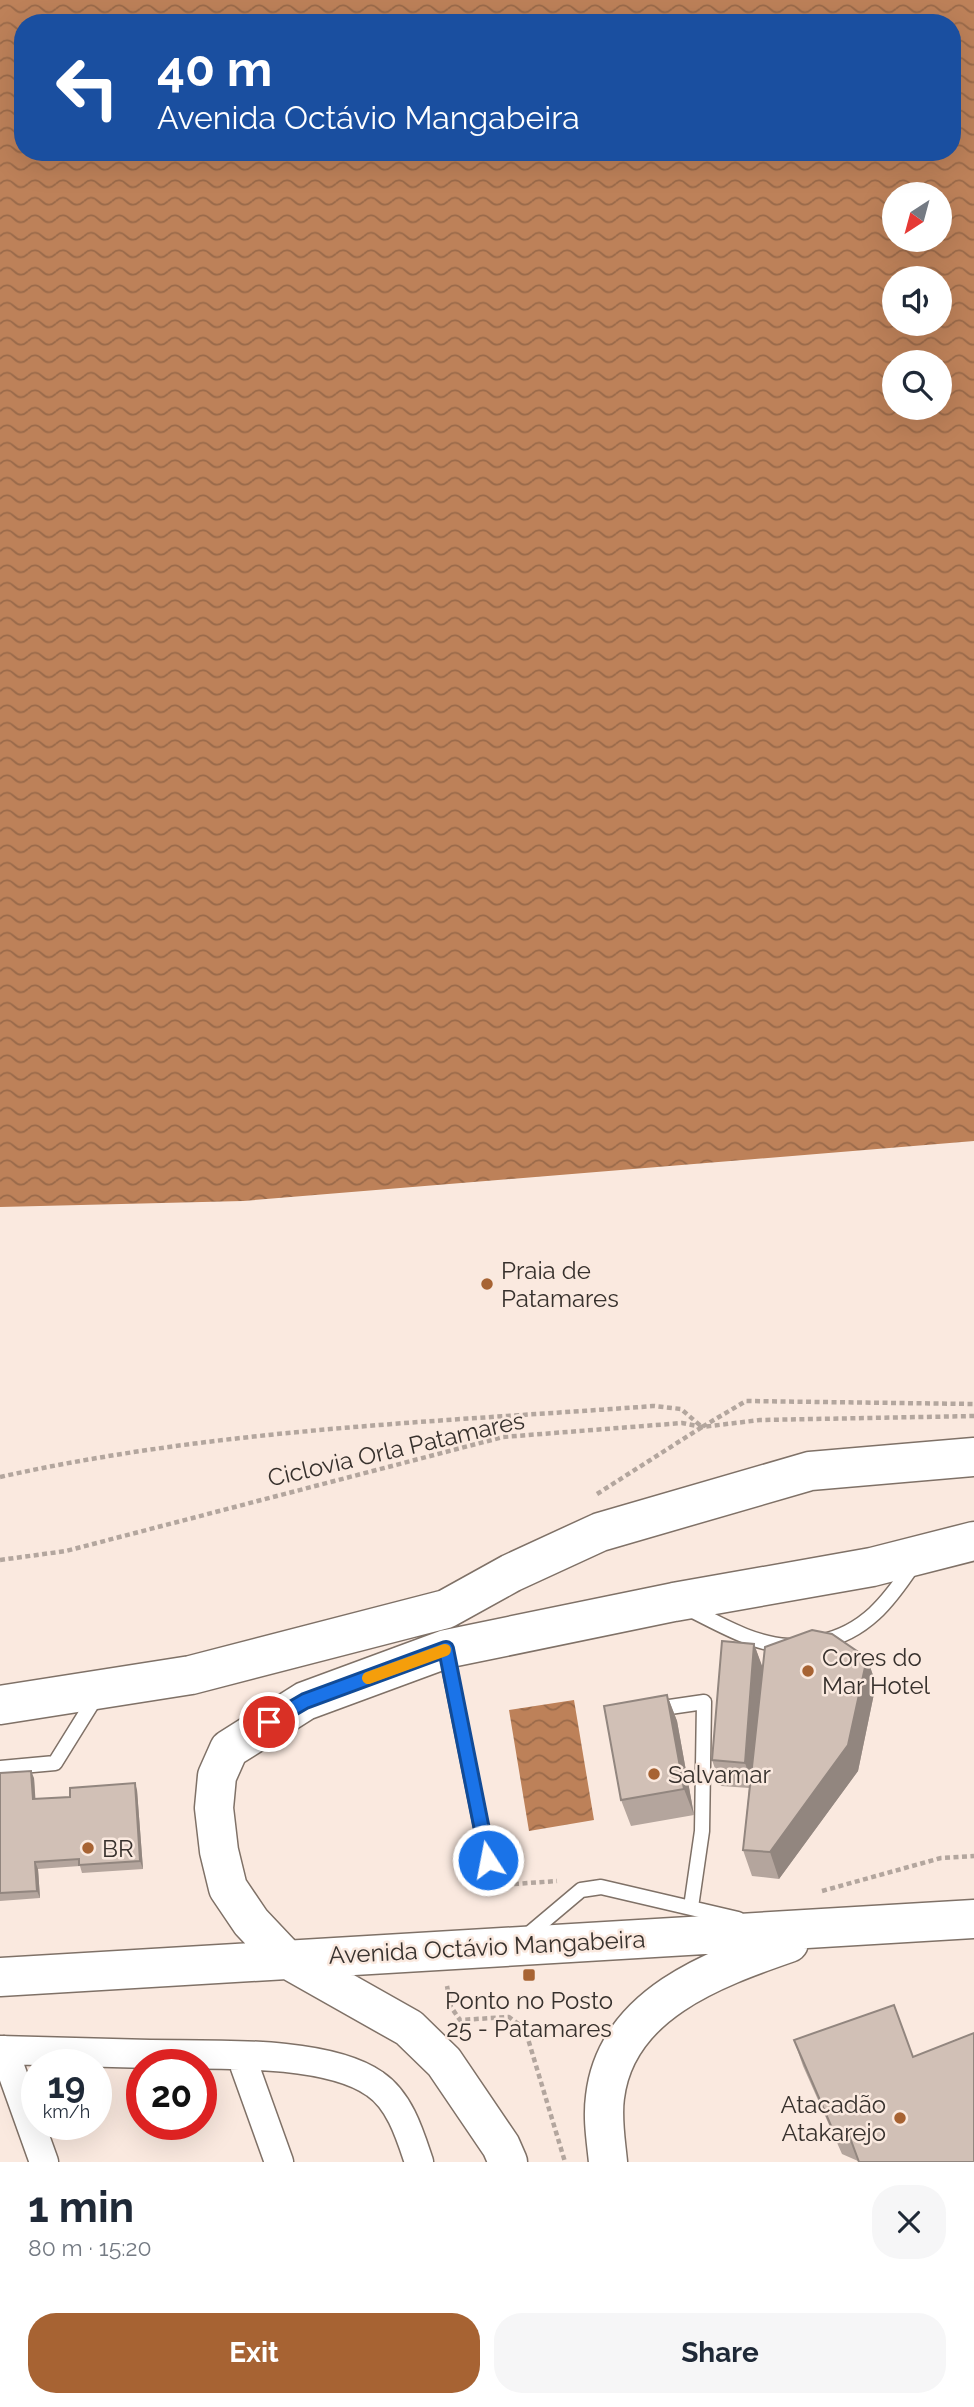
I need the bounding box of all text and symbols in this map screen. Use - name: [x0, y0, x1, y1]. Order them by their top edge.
- text: 40 m: [157, 40, 272, 97]
- icon: left: [42, 42, 133, 133]
- text: Avenida Octávio Mangabeira: [157, 99, 580, 136]
- north arrow: [882, 182, 952, 252]
- map controls: [882, 182, 952, 420]
- button: sound: [882, 266, 952, 336]
- button: search: [882, 350, 952, 420]
- place label: Praia de Patamares: [501, 1256, 619, 1313]
- marker: Praia de Patamares: [479, 1276, 495, 1292]
- street label: Ciclovia Orla Patamares: [265, 1405, 527, 1493]
- place label: Cores do Mar Hotel: [822, 1643, 931, 1700]
- marker: Cores do Mar Hotel: [800, 1663, 816, 1679]
- pin: [239, 1692, 299, 1752]
- icon: arrive: [250, 1703, 288, 1741]
- place label: Salvamar: [668, 1760, 771, 1789]
- marker: Salvamar: [646, 1766, 662, 1782]
- position arrow: [451, 1823, 525, 1897]
- place label: BR: [102, 1834, 134, 1863]
- marker: BR: [80, 1840, 96, 1856]
- street label: Avenida Octávio Mangabeira: [328, 1924, 646, 1970]
- marker: Ponto no Posto 25 - Patamares: [521, 1967, 537, 1983]
- place label: Ponto no Posto 25 - Patamares: [445, 1986, 613, 2043]
- speed limit sign: 20: [126, 2049, 217, 2140]
- text: 19: [48, 2065, 85, 2106]
- place label: Atacadão Atakarejo: [781, 2090, 886, 2147]
- text: km/h: [43, 2101, 90, 2122]
- marker: Atacadão Atakarejo: [892, 2110, 908, 2126]
- text: 1 min: [28, 2183, 134, 2232]
- button: close: [872, 2185, 946, 2259]
- text: 80 m · 15:20: [28, 2234, 152, 2261]
- button: Exit: [28, 2313, 480, 2393]
- button: Share: [494, 2313, 946, 2393]

